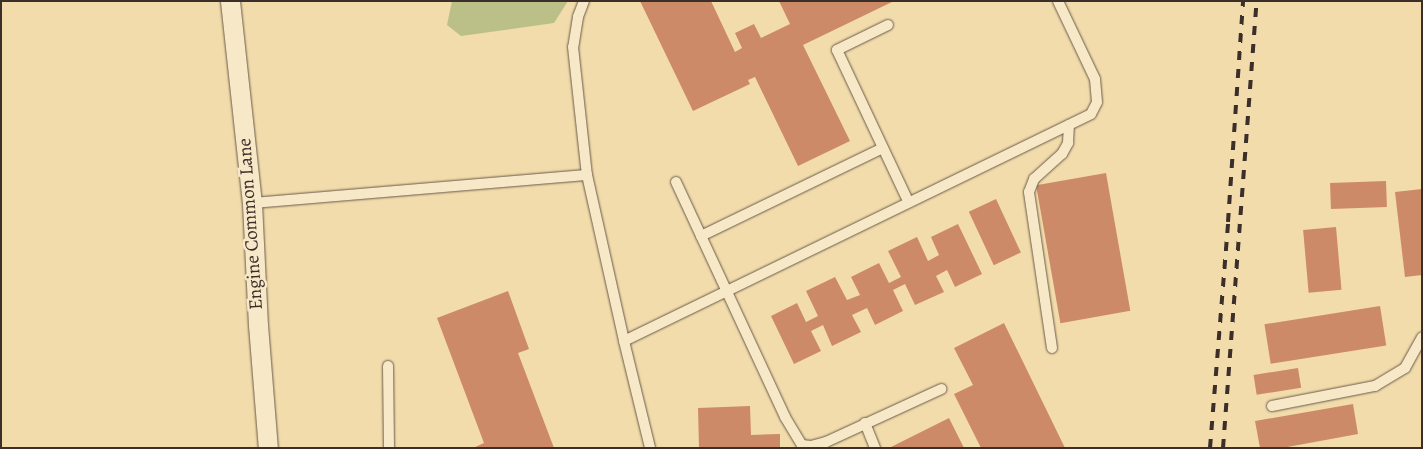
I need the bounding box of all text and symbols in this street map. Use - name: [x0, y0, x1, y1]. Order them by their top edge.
- street label: Engine Common Lane: [234, 137, 268, 311]

